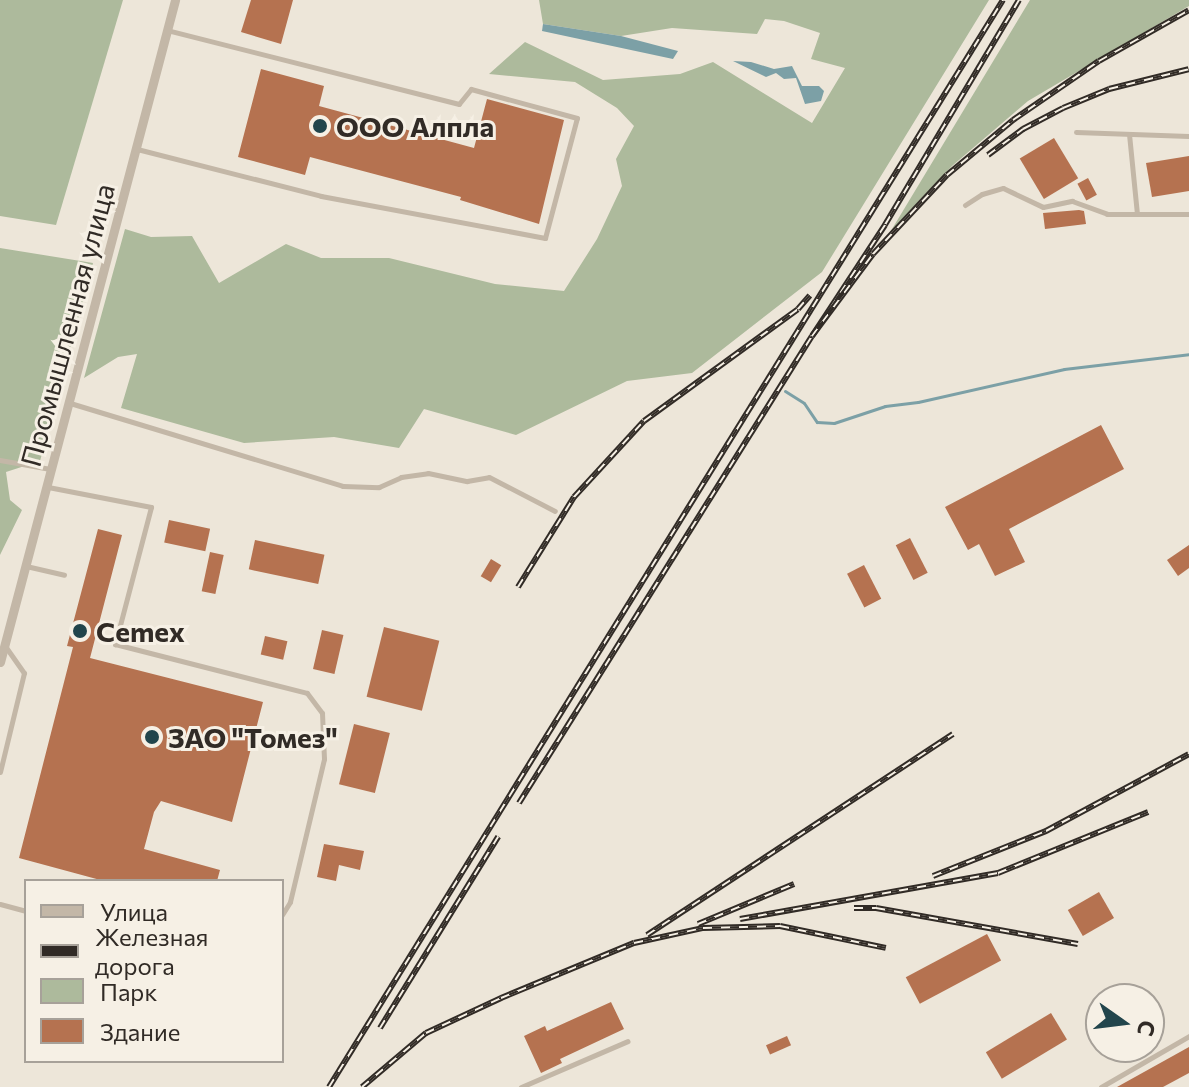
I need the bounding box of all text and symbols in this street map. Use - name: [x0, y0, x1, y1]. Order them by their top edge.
- place label: ООО Алпла: [336, 109, 494, 143]
- marker: ООО Алпла: [311, 117, 329, 135]
- street label: Промышленная улица: [13, 180, 121, 470]
- place label: Cemex: [96, 614, 185, 648]
- marker: Cemex: [71, 622, 89, 640]
- place label: ЗАО "Томез": [168, 720, 338, 754]
- marker: ЗАО "Томез": [143, 728, 161, 746]
- legend: [24, 879, 284, 1063]
- text: Улица: [100, 897, 168, 926]
- text: Железная дорога: [95, 922, 208, 980]
- text: Парк: [100, 977, 157, 1006]
- north arrow: [1085, 983, 1165, 1063]
- text: Здание: [100, 1017, 180, 1046]
- text: С: [1132, 1018, 1162, 1039]

